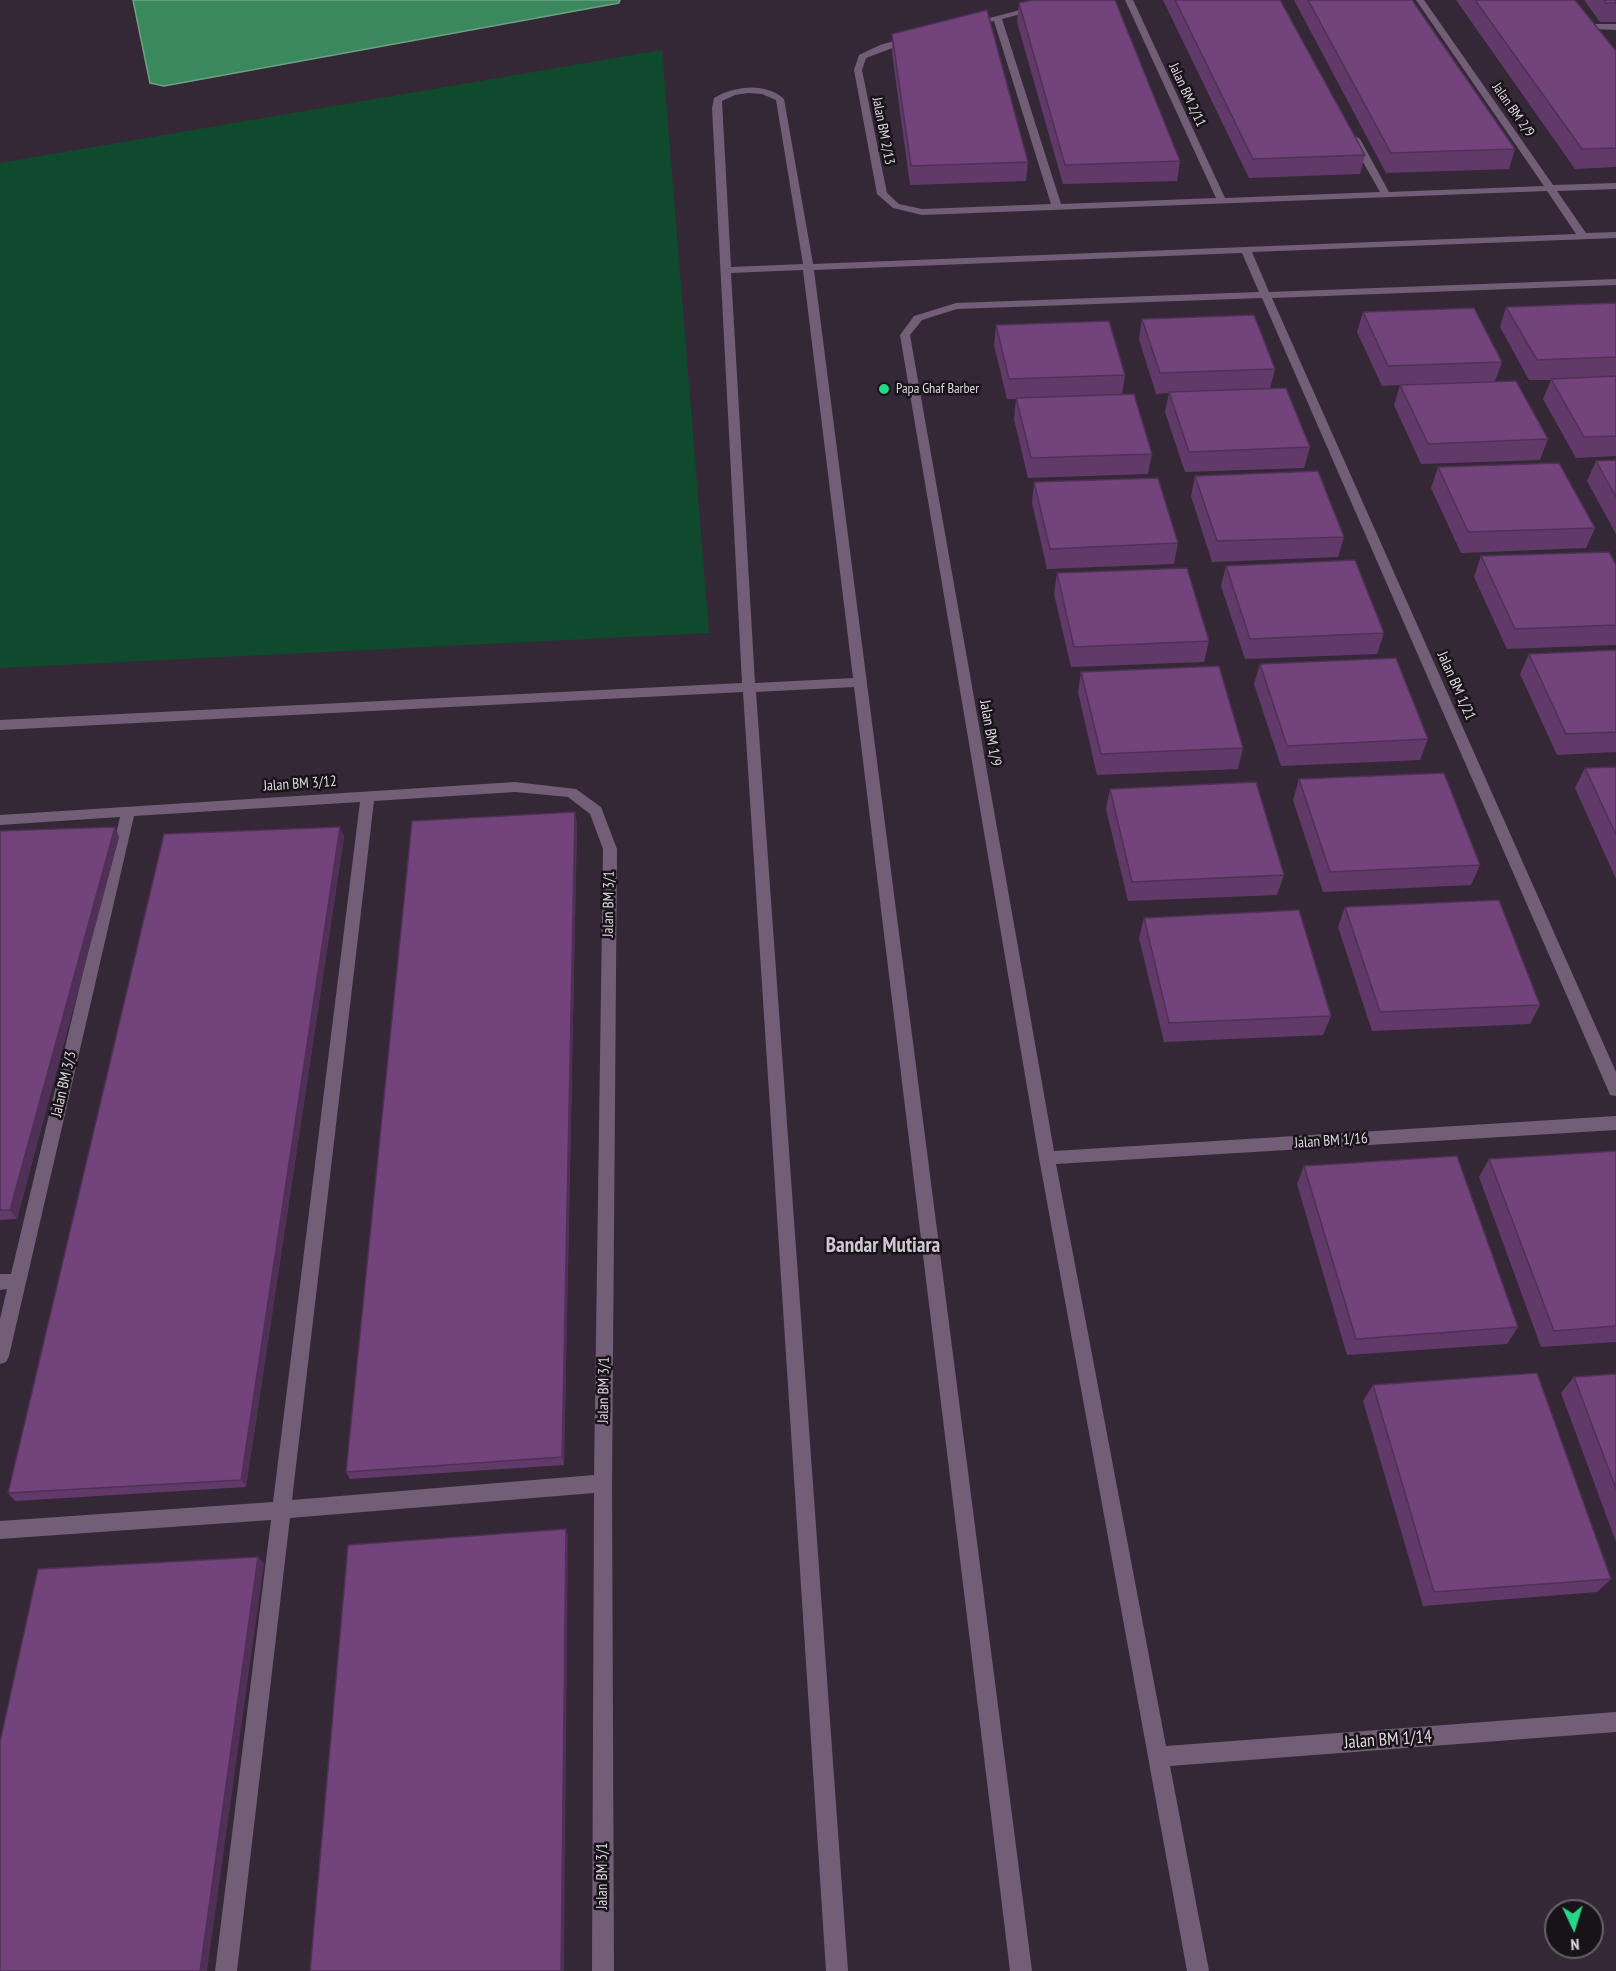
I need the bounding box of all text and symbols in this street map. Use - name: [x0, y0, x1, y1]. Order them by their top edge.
- street label: Jalan BM 2/11: [1165, 60, 1209, 130]
- street label: Jalan BM 2/9: [1488, 80, 1538, 140]
- street label: Jalan BM 2/13: [868, 96, 898, 166]
- place label: Papa Ghaf Barber: [896, 381, 979, 397]
- marker: Papa Ghaf Barber: [877, 382, 891, 396]
- street label: Jalan BM 1/21: [1433, 649, 1479, 723]
- street label: Jalan BM 1/9: [975, 699, 1005, 767]
- street label: Jalan BM 3/12: [263, 772, 337, 796]
- street label: Jalan BM 3/1: [599, 871, 619, 937]
- street label: Jalan BM 3/3: [48, 1050, 80, 1118]
- street label: Jalan BM 1/16: [1294, 1129, 1368, 1153]
- district label: Bandar Mutiara: [826, 1233, 940, 1259]
- street label: Jalan BM 3/1: [594, 1357, 614, 1423]
- street label: Jalan BM 1/14: [1343, 1726, 1433, 1754]
- street label: Jalan BM 3/1: [594, 1843, 612, 1909]
- north arrow: [1544, 1899, 1604, 1959]
- text: N: [1570, 1935, 1580, 1955]

